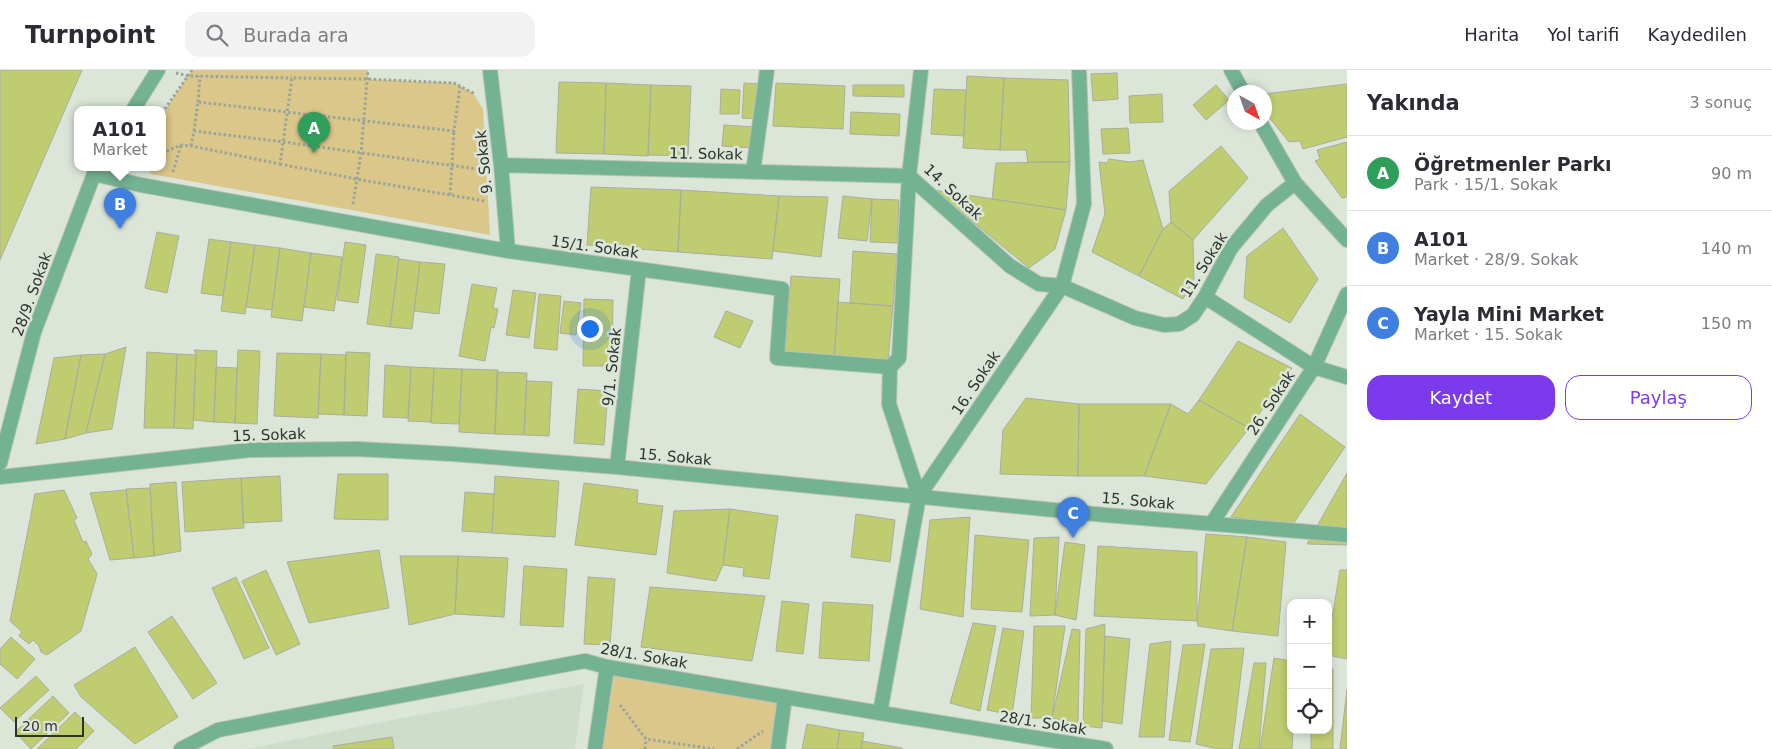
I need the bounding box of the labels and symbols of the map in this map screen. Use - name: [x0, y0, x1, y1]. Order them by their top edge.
- north arrow: [1227, 85, 1272, 130]
- pin: A: [298, 112, 330, 153]
- street label: 9. Sokak: [472, 129, 496, 195]
- street label: 11. Sokak: [669, 144, 743, 164]
- street label: 14. Sokak: [920, 160, 986, 224]
- pin: B: [104, 188, 136, 229]
- street label: 11. Sokak: [1177, 229, 1231, 301]
- street label: 15/1. Sokak: [550, 232, 640, 262]
- street label: 28/9. Sokak: [8, 249, 56, 339]
- your location: [577, 316, 603, 342]
- street label: 9/1. Sokak: [599, 327, 625, 407]
- street label: 16. Sokak: [948, 347, 1004, 419]
- street label: 26. Sokak: [1243, 367, 1299, 439]
- street label: 15. Sokak: [232, 425, 306, 445]
- street label: 15. Sokak: [638, 445, 713, 469]
- street label: 15. Sokak: [1101, 489, 1176, 513]
- pin: C: [1057, 497, 1089, 538]
- street label: 28/1. Sokak: [599, 639, 689, 673]
- street label: 28/1. Sokak: [998, 707, 1088, 739]
- scale bar: [15, 714, 84, 737]

